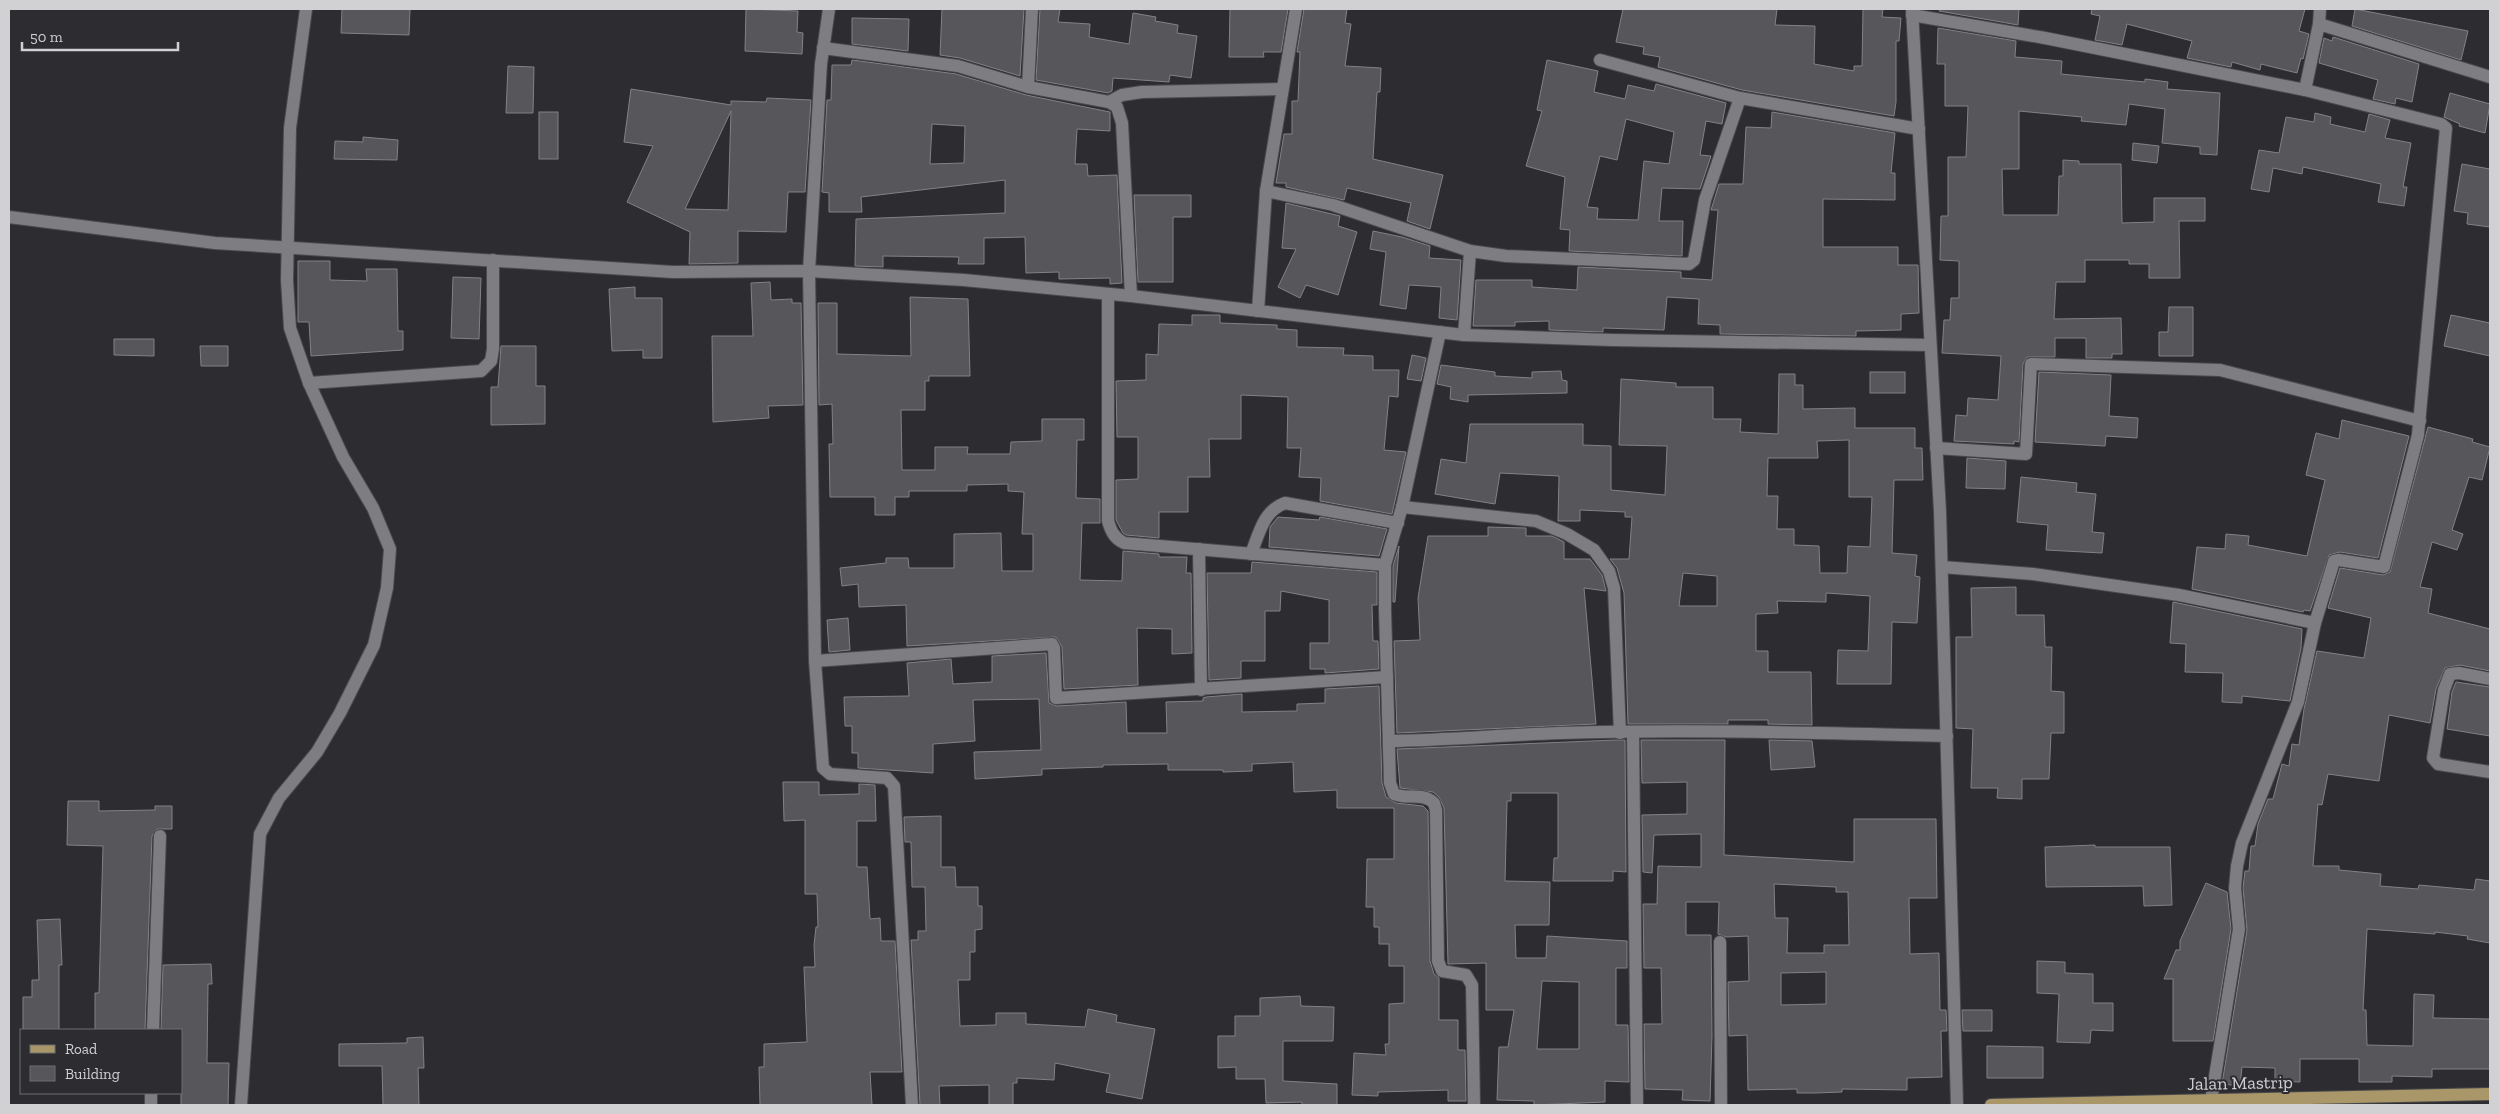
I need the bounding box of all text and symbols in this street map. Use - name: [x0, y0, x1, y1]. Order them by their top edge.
- scale bar: [22, 20, 179, 52]
- text: 50 m: [30, 28, 63, 46]
- legend: [20, 1029, 182, 1094]
- text: Road: [65, 1040, 98, 1058]
- text: Building: [65, 1065, 120, 1083]
- street label: Jalan Mastrip: [2187, 1071, 2293, 1095]

